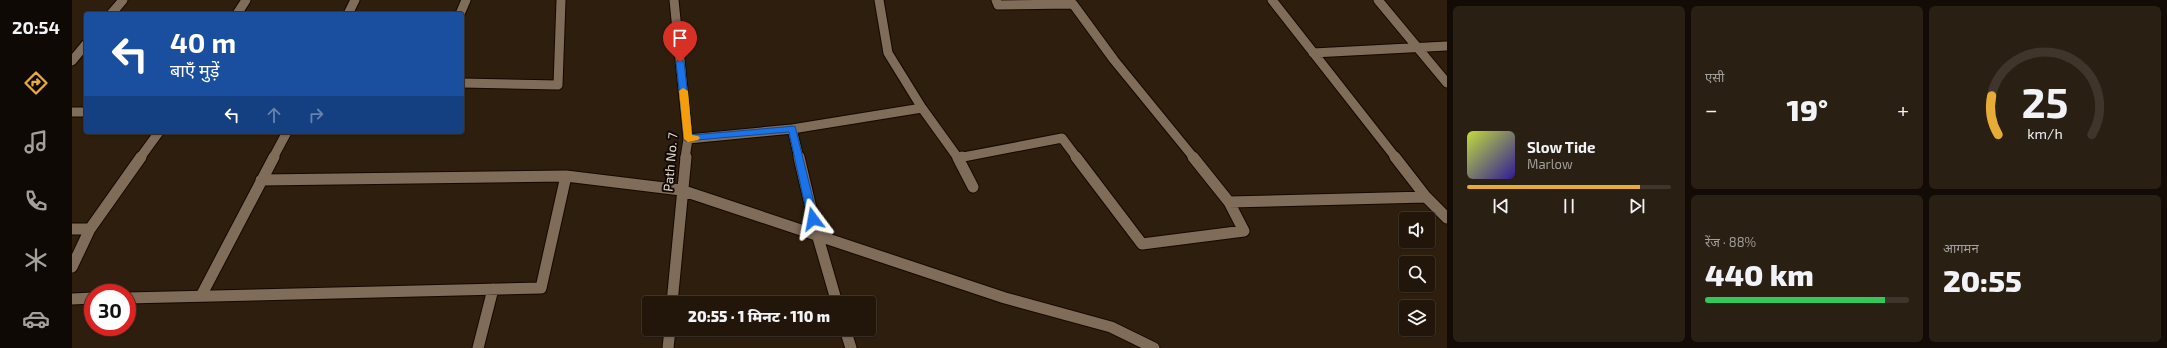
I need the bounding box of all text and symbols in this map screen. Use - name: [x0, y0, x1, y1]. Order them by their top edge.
- text: 20:54: [12, 16, 60, 38]
- pin: [663, 21, 697, 62]
- text: 40 m: [170, 25, 236, 59]
- icon: arrive: [669, 27, 691, 49]
- icon: left: [104, 28, 156, 80]
- text: बाएँ मुड़ें: [170, 59, 219, 81]
- icon: directions: [22, 69, 50, 97]
- text: एसी: [1705, 69, 1724, 85]
- text: 25: [2021, 76, 2069, 126]
- text: 19°: [1787, 91, 1828, 127]
- text: −: [1705, 96, 1718, 122]
- text: +: [1897, 96, 1909, 122]
- icon: left: [221, 104, 243, 126]
- icon: ahead: [263, 104, 285, 126]
- icon: right: [305, 104, 327, 126]
- text: km/h: [2027, 125, 2063, 142]
- icon: music: [22, 128, 50, 156]
- street label: Path No. 7: [659, 131, 681, 192]
- text: Slow Tide: [1527, 138, 1595, 156]
- text: Marlow: [1527, 156, 1573, 172]
- icon: phone: [22, 187, 50, 215]
- icon: previous: [1490, 195, 1512, 217]
- icon: pause: [1558, 195, 1580, 217]
- icon: next: [1626, 195, 1648, 217]
- position arrow: [792, 198, 834, 240]
- map controls: [1399, 212, 1435, 336]
- button: sound: [1399, 212, 1435, 248]
- text: रेंज · 88%: [1705, 234, 1756, 250]
- text: आगमन: [1943, 240, 1979, 256]
- icon: climate: [22, 246, 50, 274]
- button: search: [1399, 256, 1435, 292]
- text: 440 km: [1705, 256, 1814, 292]
- text: 20:55: [1943, 262, 2022, 298]
- speed limit sign: 30: [84, 284, 136, 336]
- button: layers: [1399, 300, 1435, 336]
- icon: car: [22, 305, 50, 333]
- text: 20:55 · 1 मिनट · 110 m: [688, 307, 830, 325]

